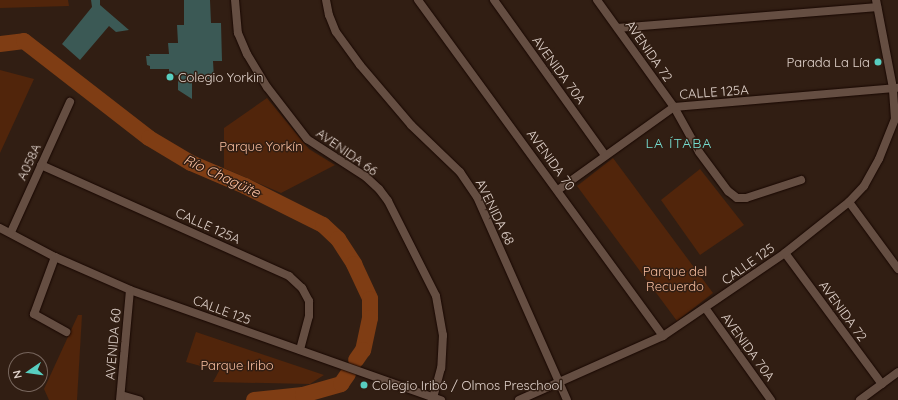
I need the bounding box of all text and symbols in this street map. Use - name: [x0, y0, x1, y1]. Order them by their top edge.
- street label: AVENIDA 72: [622, 17, 676, 85]
- street label: AVENIDA 70A: [529, 33, 589, 107]
- place label: Parada La Lía: [786, 54, 870, 70]
- marker: Parada La Lía: [873, 57, 883, 67]
- place label: Colegio Yorkin: [178, 69, 264, 85]
- marker: Colegio Yorkin: [165, 72, 175, 82]
- street label: CALLE 125A: [679, 82, 749, 102]
- street label: AVENIDA 66: [313, 125, 381, 179]
- street label: AVENIDA 70: [524, 126, 578, 194]
- district label: LA ÍTABA: [646, 135, 712, 151]
- park label: Parque Yorkín: [219, 138, 303, 154]
- street label: A058A: [14, 141, 44, 183]
- water label: Río Chagüite: [181, 151, 263, 201]
- street label: AVENIDA 68: [472, 177, 518, 247]
- street label: CALLE 125A: [173, 205, 243, 247]
- street label: CALLE 125: [719, 240, 777, 288]
- park label: Parque del Recuerdo: [643, 264, 707, 295]
- street label: AVENIDA 72: [816, 278, 870, 344]
- street label: CALLE 125: [191, 292, 253, 328]
- street label: AVENIDA 60: [102, 307, 124, 381]
- street label: AVENIDA 70A: [718, 310, 778, 384]
- north arrow: [8, 352, 48, 392]
- park label: Parque Iribo: [200, 357, 274, 373]
- text: N: [10, 369, 25, 380]
- place label: Colegio Iribó / Olmos Preschool: [372, 377, 562, 393]
- marker: Colegio Iribó / Olmos Preschool: [359, 380, 369, 390]

